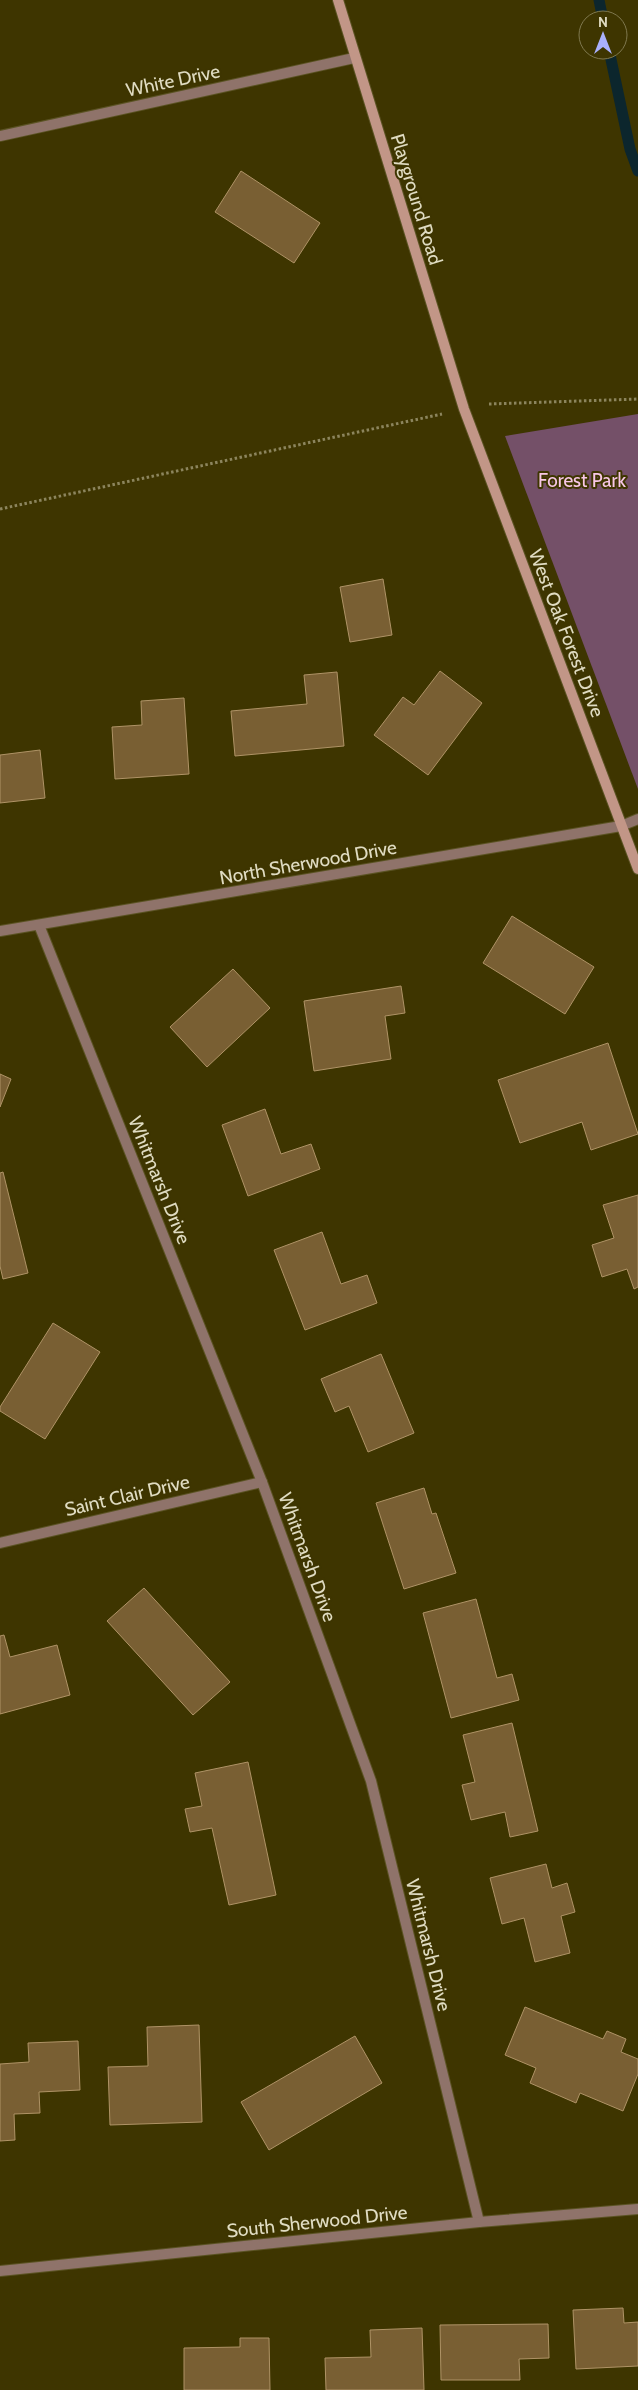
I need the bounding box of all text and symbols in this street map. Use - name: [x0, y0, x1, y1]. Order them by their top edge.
- north arrow: [578, 10, 628, 60]
- text: N: [598, 13, 608, 31]
- street label: White Drive: [124, 59, 222, 102]
- street label: Playground Road: [386, 131, 447, 267]
- park label: Forest Park: [538, 469, 626, 492]
- street label: West Oak Forest Drive: [524, 546, 609, 721]
- street label: North Sherwood Drive: [218, 836, 399, 889]
- street label: Whitmarsh Drive: [123, 1113, 196, 1248]
- street label: Saint Clair Drive: [62, 1470, 192, 1521]
- street label: Whitmarsh Drive: [274, 1490, 342, 1625]
- street label: Whitmarsh Drive: [401, 1877, 456, 2014]
- street label: South Sherwood Drive: [226, 2201, 409, 2242]

